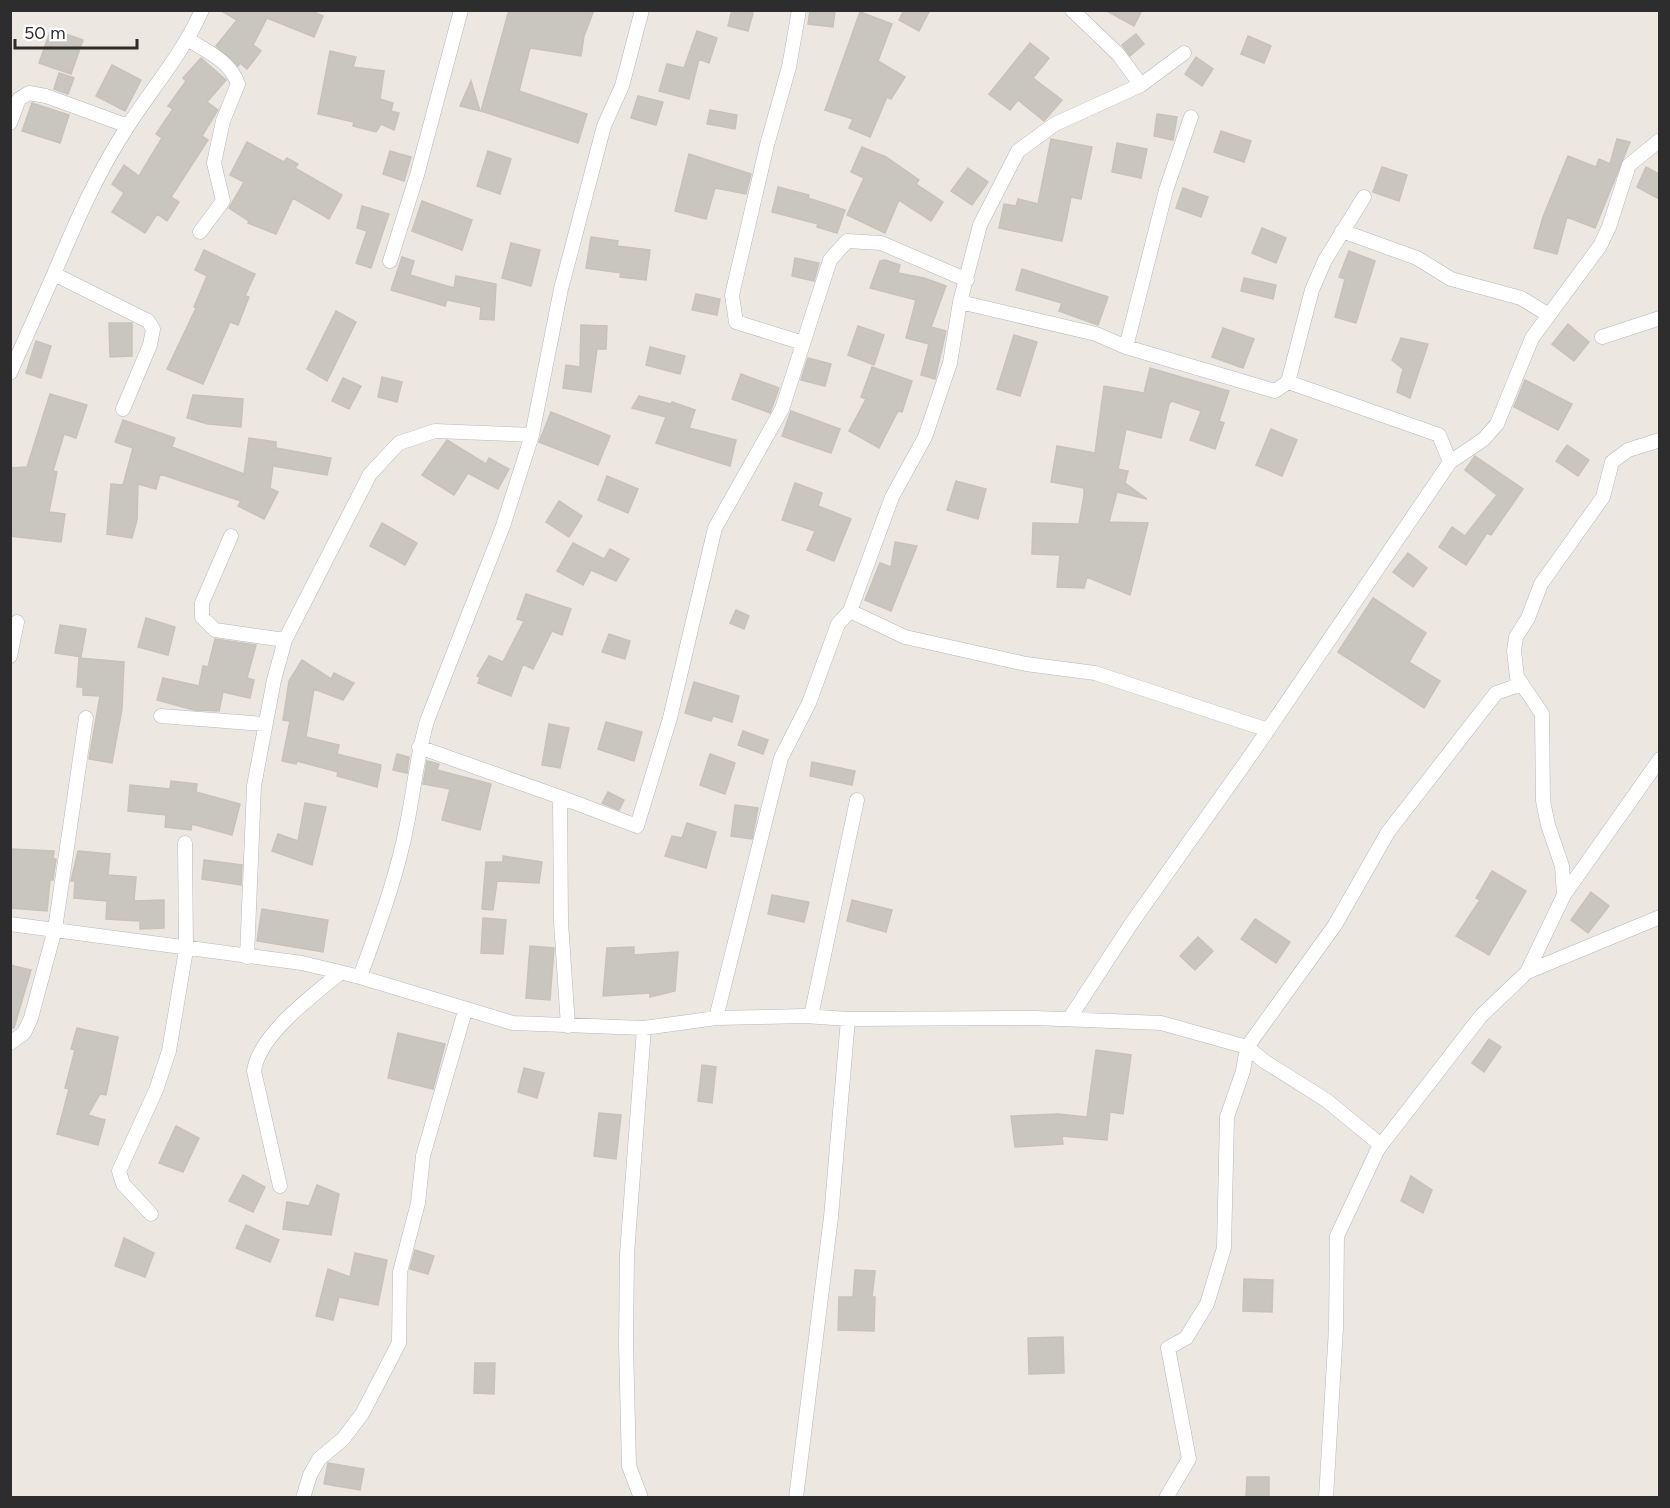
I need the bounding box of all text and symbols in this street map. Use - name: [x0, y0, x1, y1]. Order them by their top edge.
- scale bar: [15, 12, 136, 50]
- text: 50 m: [24, 22, 66, 44]

